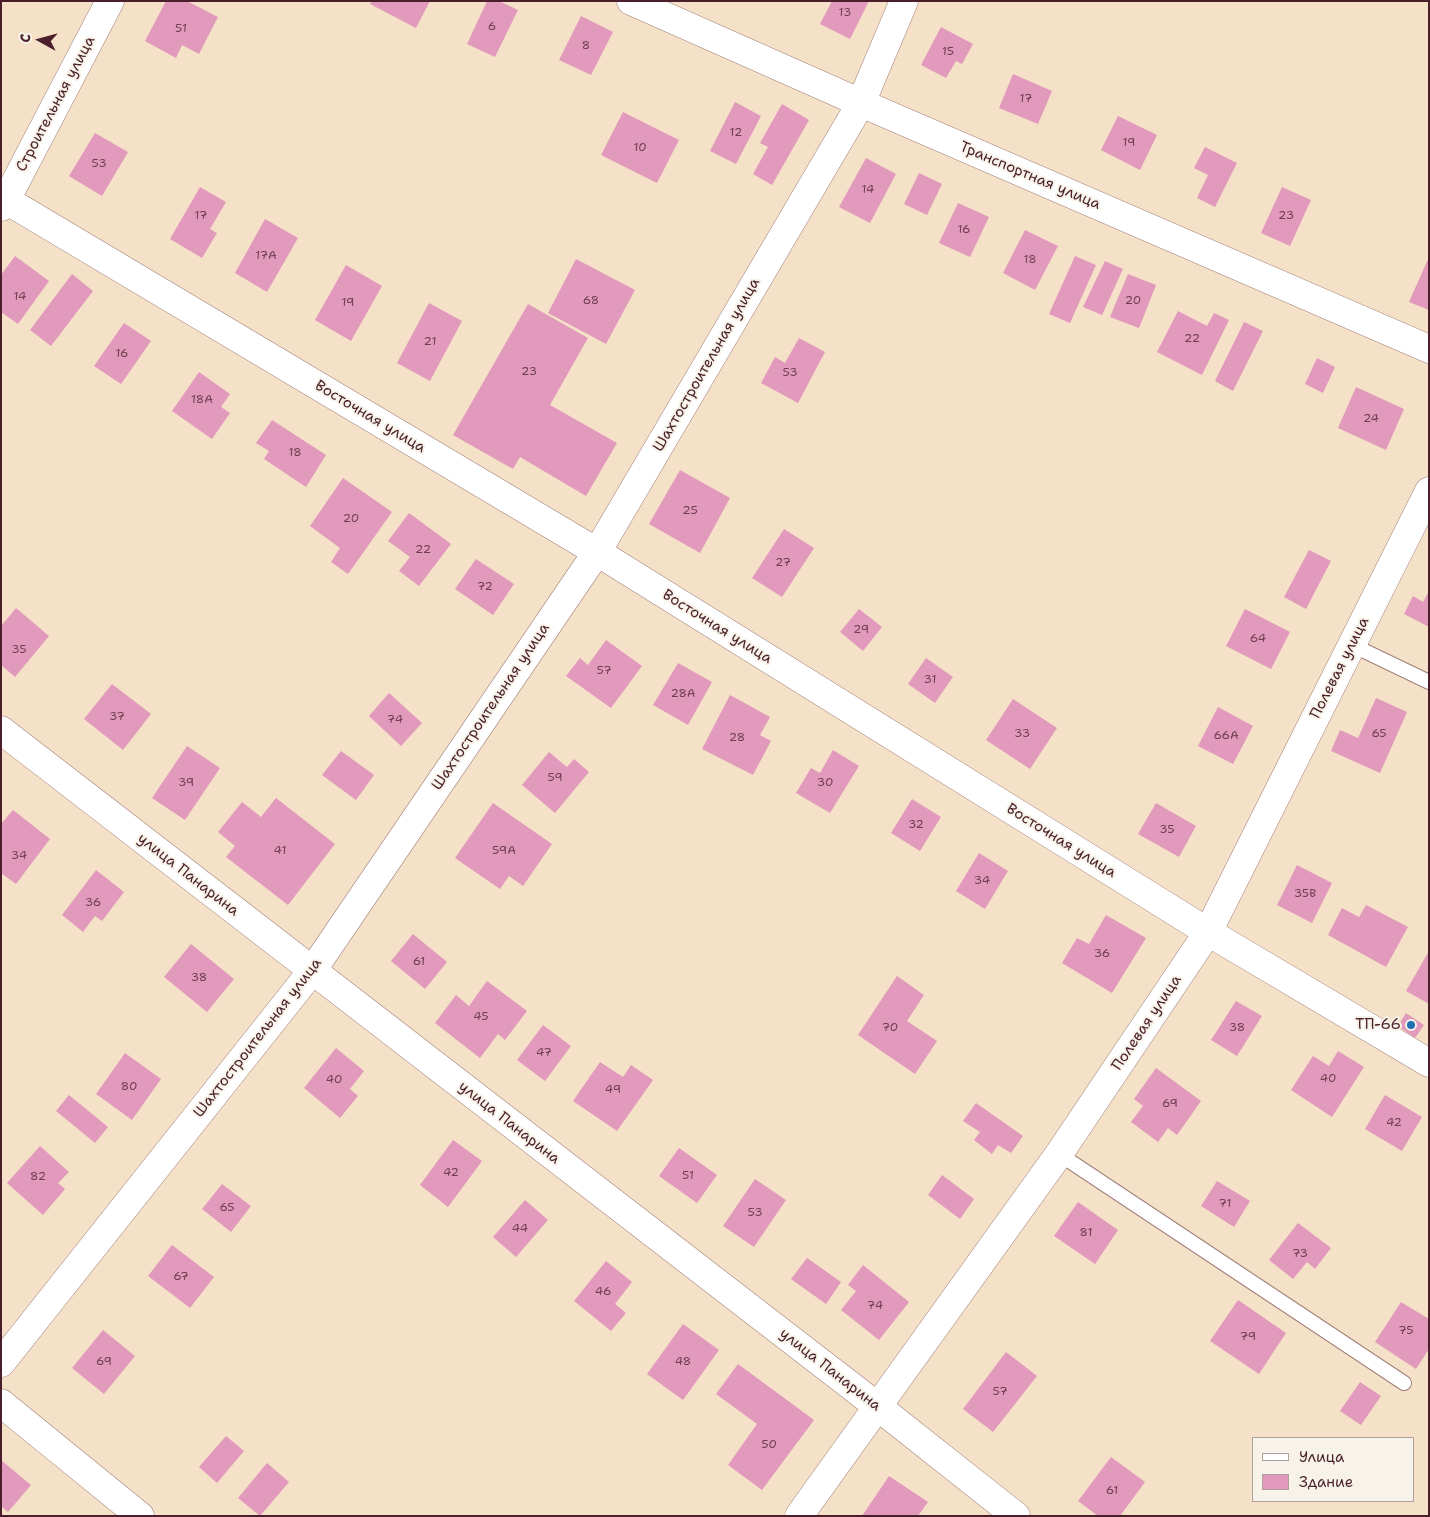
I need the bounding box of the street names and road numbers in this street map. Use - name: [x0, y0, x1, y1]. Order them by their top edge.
- street label: Строительная улица: [13, 33, 99, 175]
- street label: Транспортная улица: [957, 138, 1103, 214]
- street label: Шахтостроительная улица: [650, 275, 764, 455]
- street label: Восточная улица: [311, 377, 429, 457]
- street label: Восточная улица: [659, 586, 775, 668]
- street label: Полевая улица: [1307, 614, 1373, 722]
- street label: Шахтостроительная улица: [428, 620, 554, 794]
- street label: Восточная улица: [1003, 800, 1119, 882]
- street label: улица Панарина: [134, 830, 242, 920]
- street label: Шахтостроительная улица: [190, 955, 326, 1121]
- street label: Полевая улица: [1108, 972, 1186, 1074]
- street label: улица Панарина: [455, 1078, 563, 1168]
- street label: улица Панарина: [776, 1325, 884, 1415]

